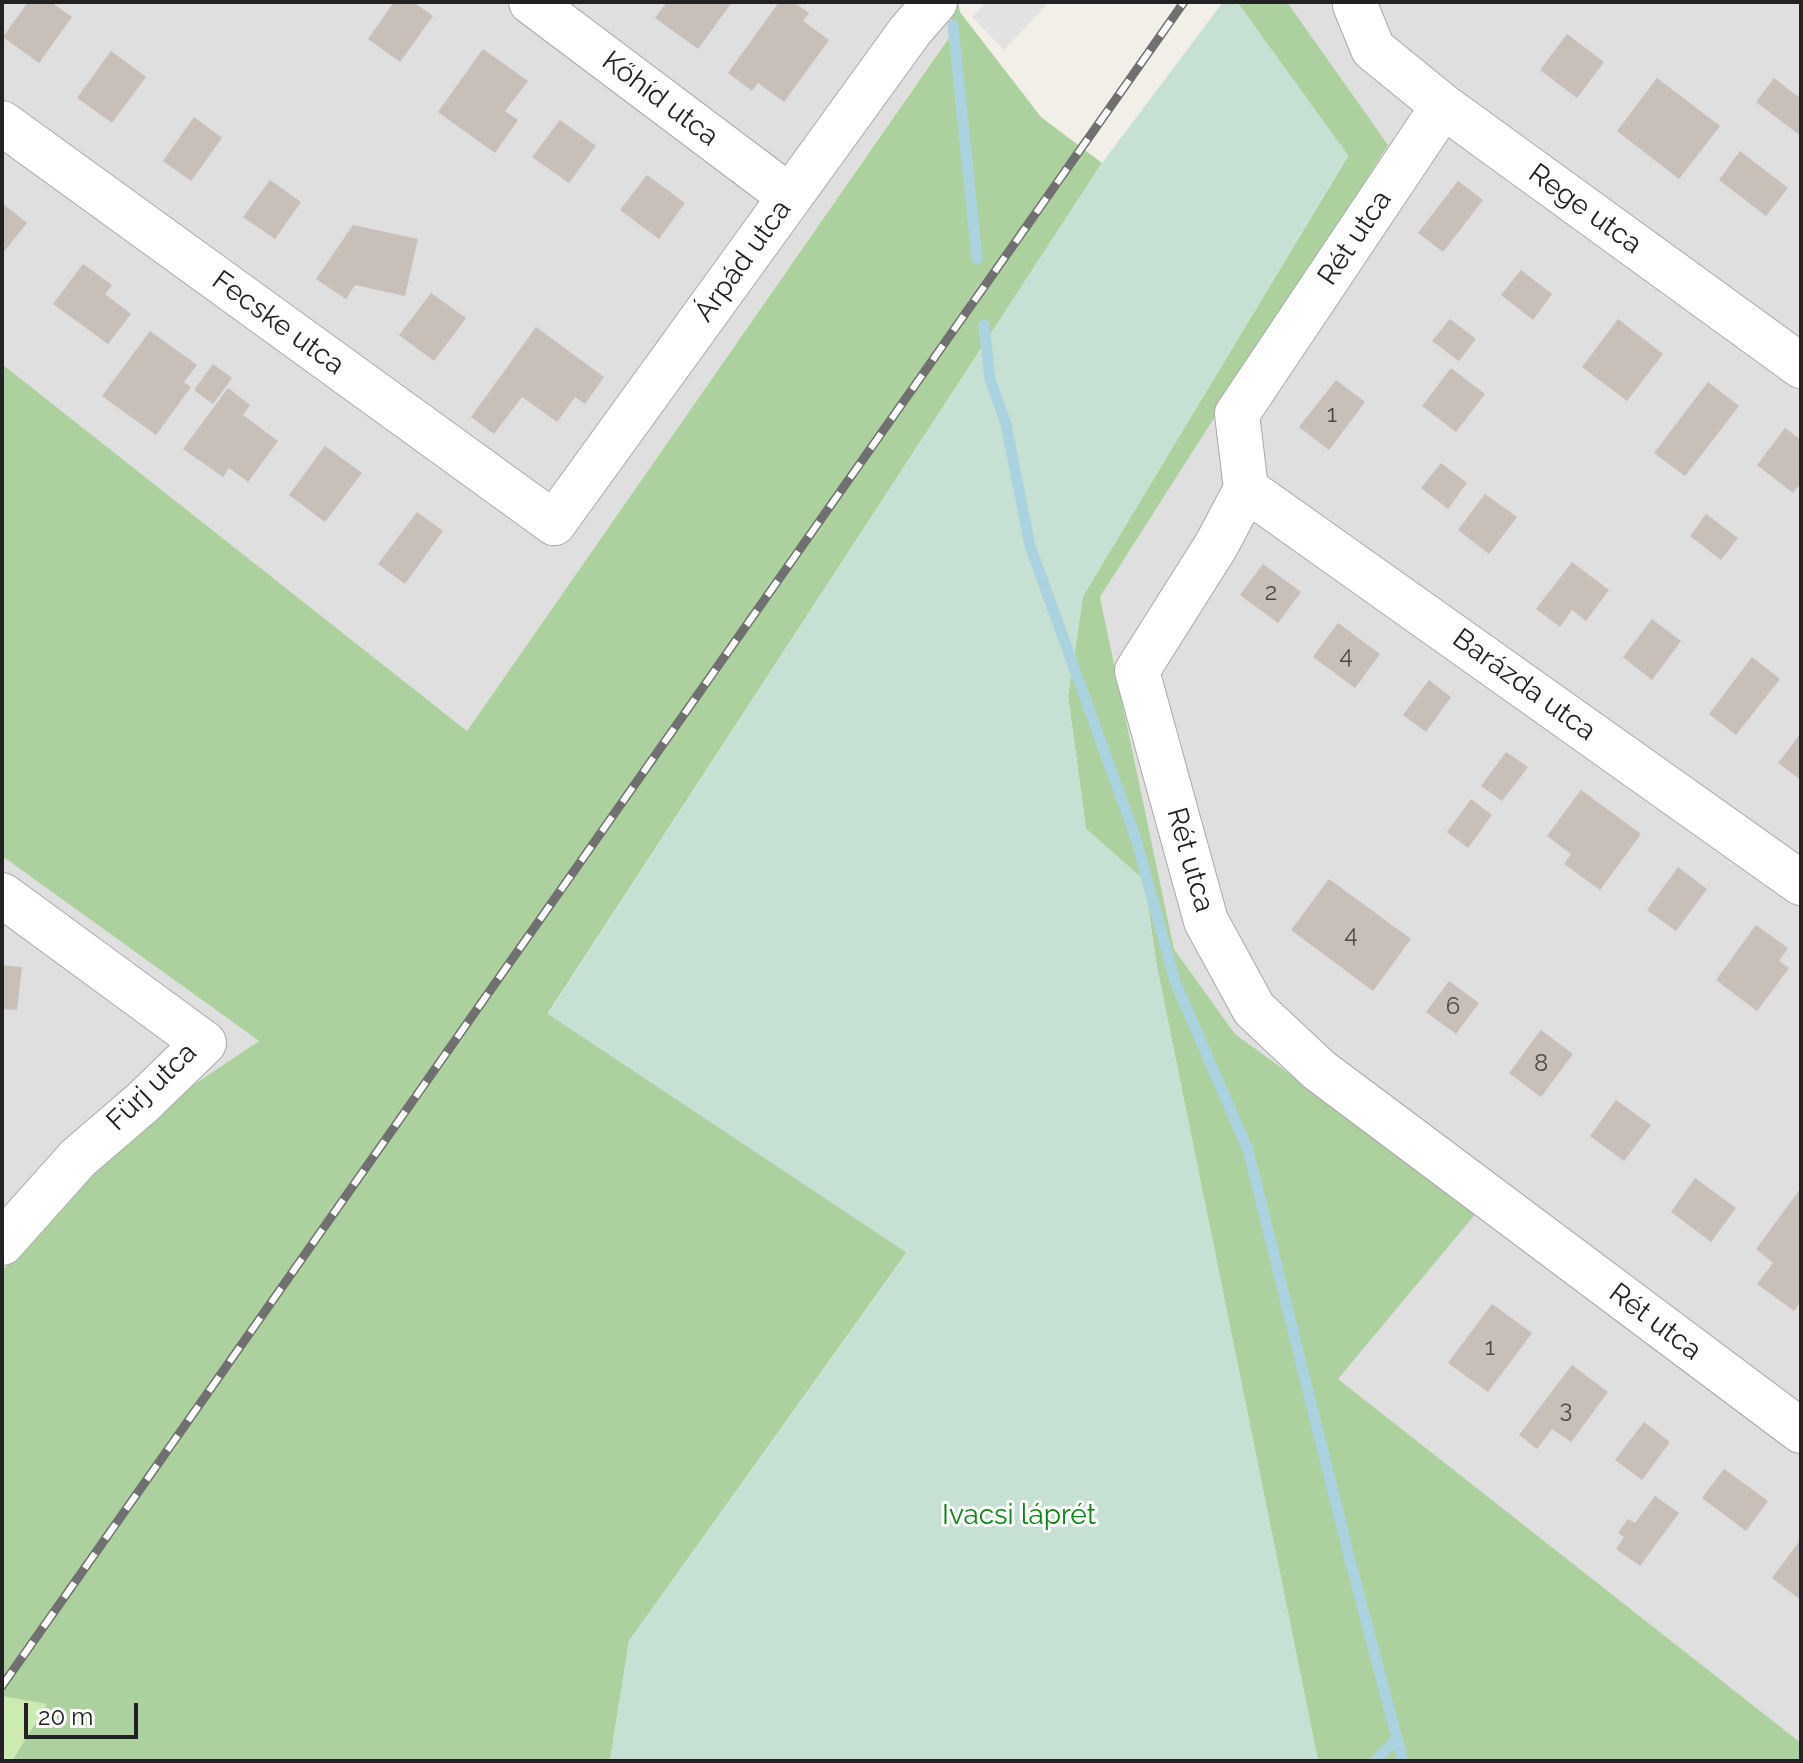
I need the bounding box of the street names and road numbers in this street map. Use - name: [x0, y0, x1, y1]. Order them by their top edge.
- street label: Kőhíd utca: [595, 44, 725, 154]
- street label: Rege utca: [1522, 157, 1648, 261]
- street label: Rét utca: [1311, 184, 1399, 292]
- street label: Árpád utca: [688, 194, 798, 328]
- street label: Fecske utca: [205, 264, 351, 382]
- street label: Barázda utca: [1446, 622, 1602, 748]
- street label: Rét utca: [1159, 804, 1221, 916]
- street label: Fürj utca: [100, 1036, 204, 1138]
- street label: Rét utca: [1602, 1276, 1708, 1368]

